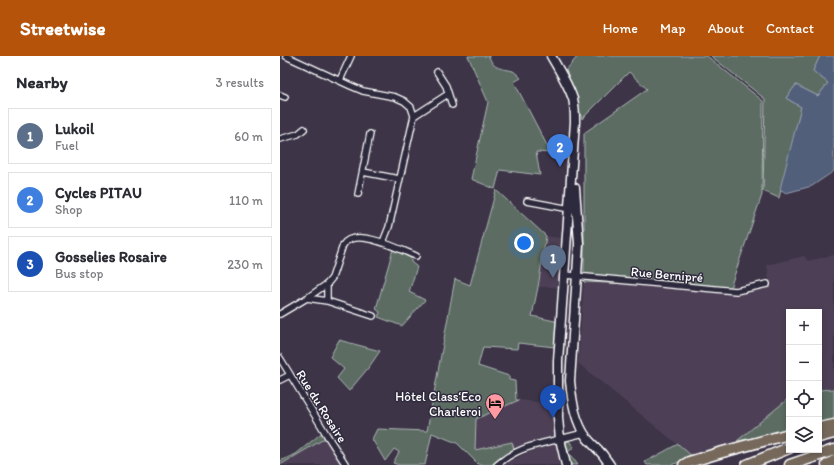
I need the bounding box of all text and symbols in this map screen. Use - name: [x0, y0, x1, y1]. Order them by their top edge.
- text: Streetwise: [20, 17, 106, 40]
- text: Home: [603, 20, 638, 37]
- text: Map: [660, 20, 686, 37]
- text: About: [708, 20, 744, 37]
- text: Contact: [766, 20, 814, 37]
- text: Nearby: [16, 72, 68, 92]
- text: 3 results: [215, 75, 264, 90]
- text: Lukoil: [55, 120, 94, 138]
- text: 1: [27, 129, 33, 144]
- text: 60 m: [234, 129, 263, 144]
- pin: 2: [547, 134, 573, 167]
- text: Fuel: [55, 138, 79, 153]
- text: Cycles PITAU: [55, 184, 142, 202]
- text: 2: [27, 193, 33, 208]
- text: 110 m: [229, 193, 263, 208]
- text: Shop: [55, 202, 82, 217]
- your location: [514, 233, 534, 253]
- pin: 1: [540, 245, 566, 278]
- text: Gosselies Rosaire: [55, 248, 167, 266]
- text: 3: [26, 257, 34, 272]
- text: 230 m: [227, 257, 263, 272]
- street label: Rue Bernipré: [630, 264, 704, 285]
- text: Bus stop: [55, 266, 103, 281]
- map controls: [786, 309, 822, 453]
- button: +: [786, 309, 822, 345]
- button: −: [786, 345, 822, 381]
- street label: Rue du Rosaire: [293, 367, 350, 445]
- button: locate: [786, 381, 822, 417]
- pin: 3: [540, 385, 566, 418]
- place label: Hôtel Class‘Eco Charleroi: [395, 389, 481, 419]
- hotel icon: Hôtel Class‘Eco Charleroi: [484, 392, 506, 420]
- button: layers: [786, 417, 822, 453]

